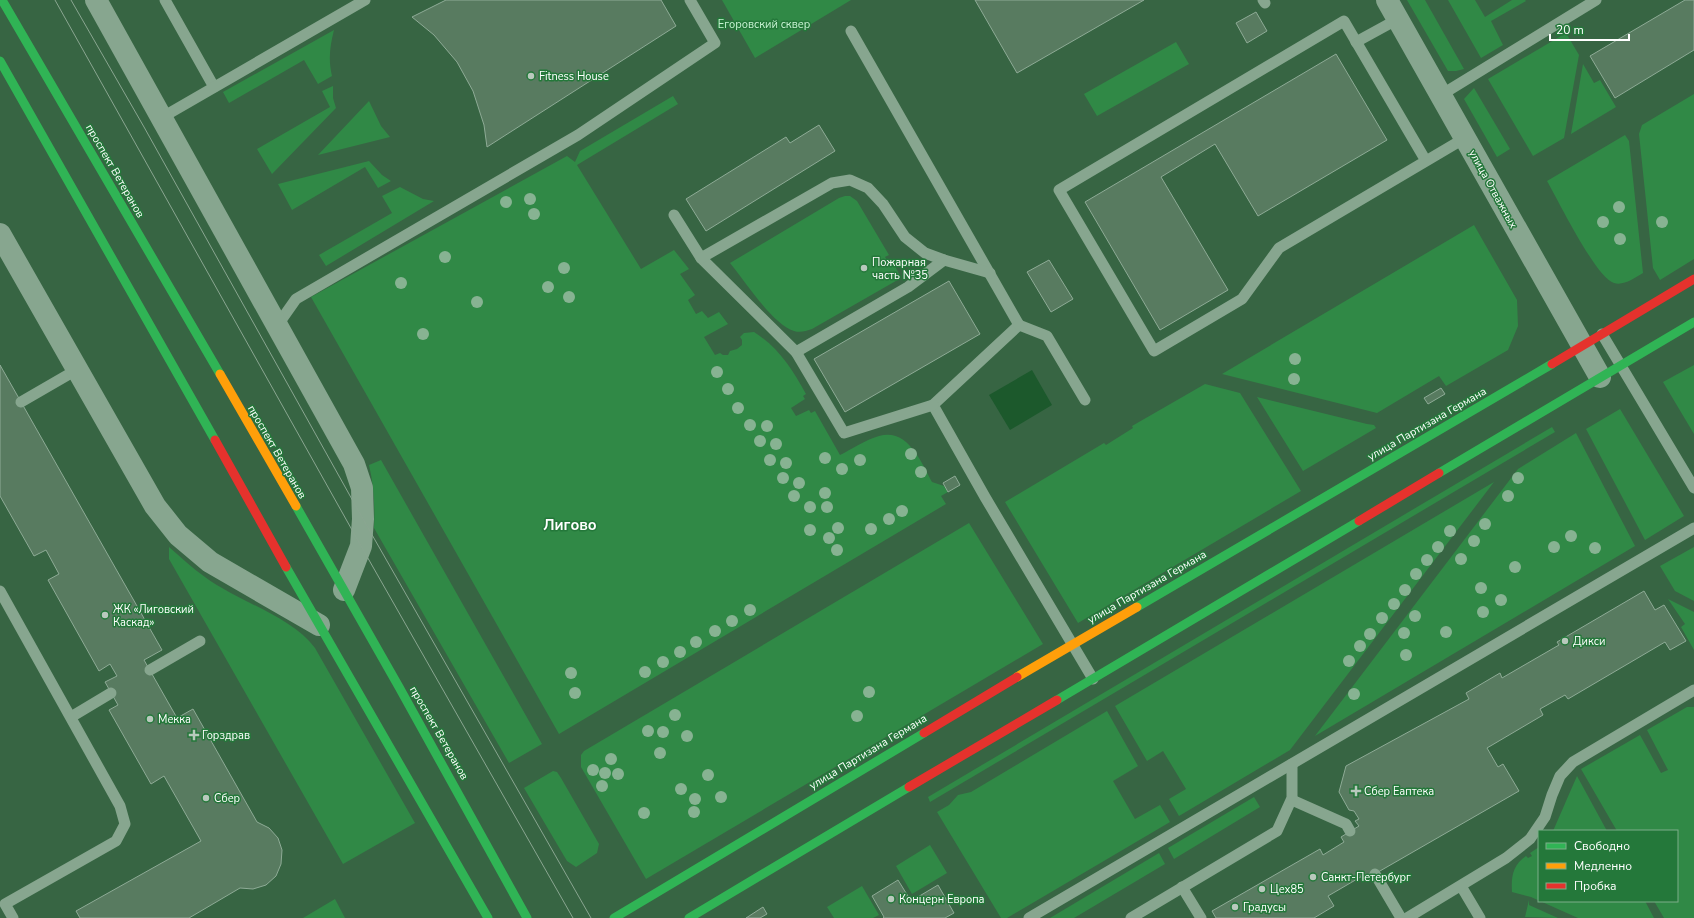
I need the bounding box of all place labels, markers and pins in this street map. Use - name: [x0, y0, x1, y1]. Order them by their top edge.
- place label: Fitness House: [539, 69, 609, 84]
- marker: Fitness House: [526, 71, 536, 81]
- place label: Пожарная часть №35: [872, 255, 928, 283]
- marker: Пожарная часть №35: [859, 263, 869, 273]
- place label: ЖК «Лиговский Каскад»: [113, 602, 194, 630]
- marker: ЖК «Лиговский Каскад»: [100, 610, 110, 620]
- place label: Дикси: [1573, 634, 1605, 649]
- marker: Дикси: [1560, 636, 1570, 646]
- place label: Мекка: [158, 712, 191, 727]
- marker: Мекка: [145, 714, 155, 724]
- place label: Горздрав: [202, 728, 250, 743]
- marker: Горздрав: [189, 730, 199, 740]
- place label: Сбер Еаптека: [1364, 784, 1434, 799]
- marker: Сбер Еаптека: [1351, 786, 1361, 796]
- place label: Сбер: [214, 791, 240, 806]
- marker: Сбер: [201, 793, 211, 803]
- place label: Санкт-Петербург: [1321, 870, 1411, 885]
- marker: Санкт-Петербург: [1308, 872, 1318, 882]
- place label: Цех85: [1270, 882, 1304, 897]
- marker: Цех85: [1257, 884, 1267, 894]
- place label: Концерн Европа: [899, 892, 985, 907]
- marker: Концерн Европа: [886, 894, 896, 904]
- place label: Градусы: [1243, 900, 1286, 915]
- marker: Градусы: [1230, 902, 1240, 912]

